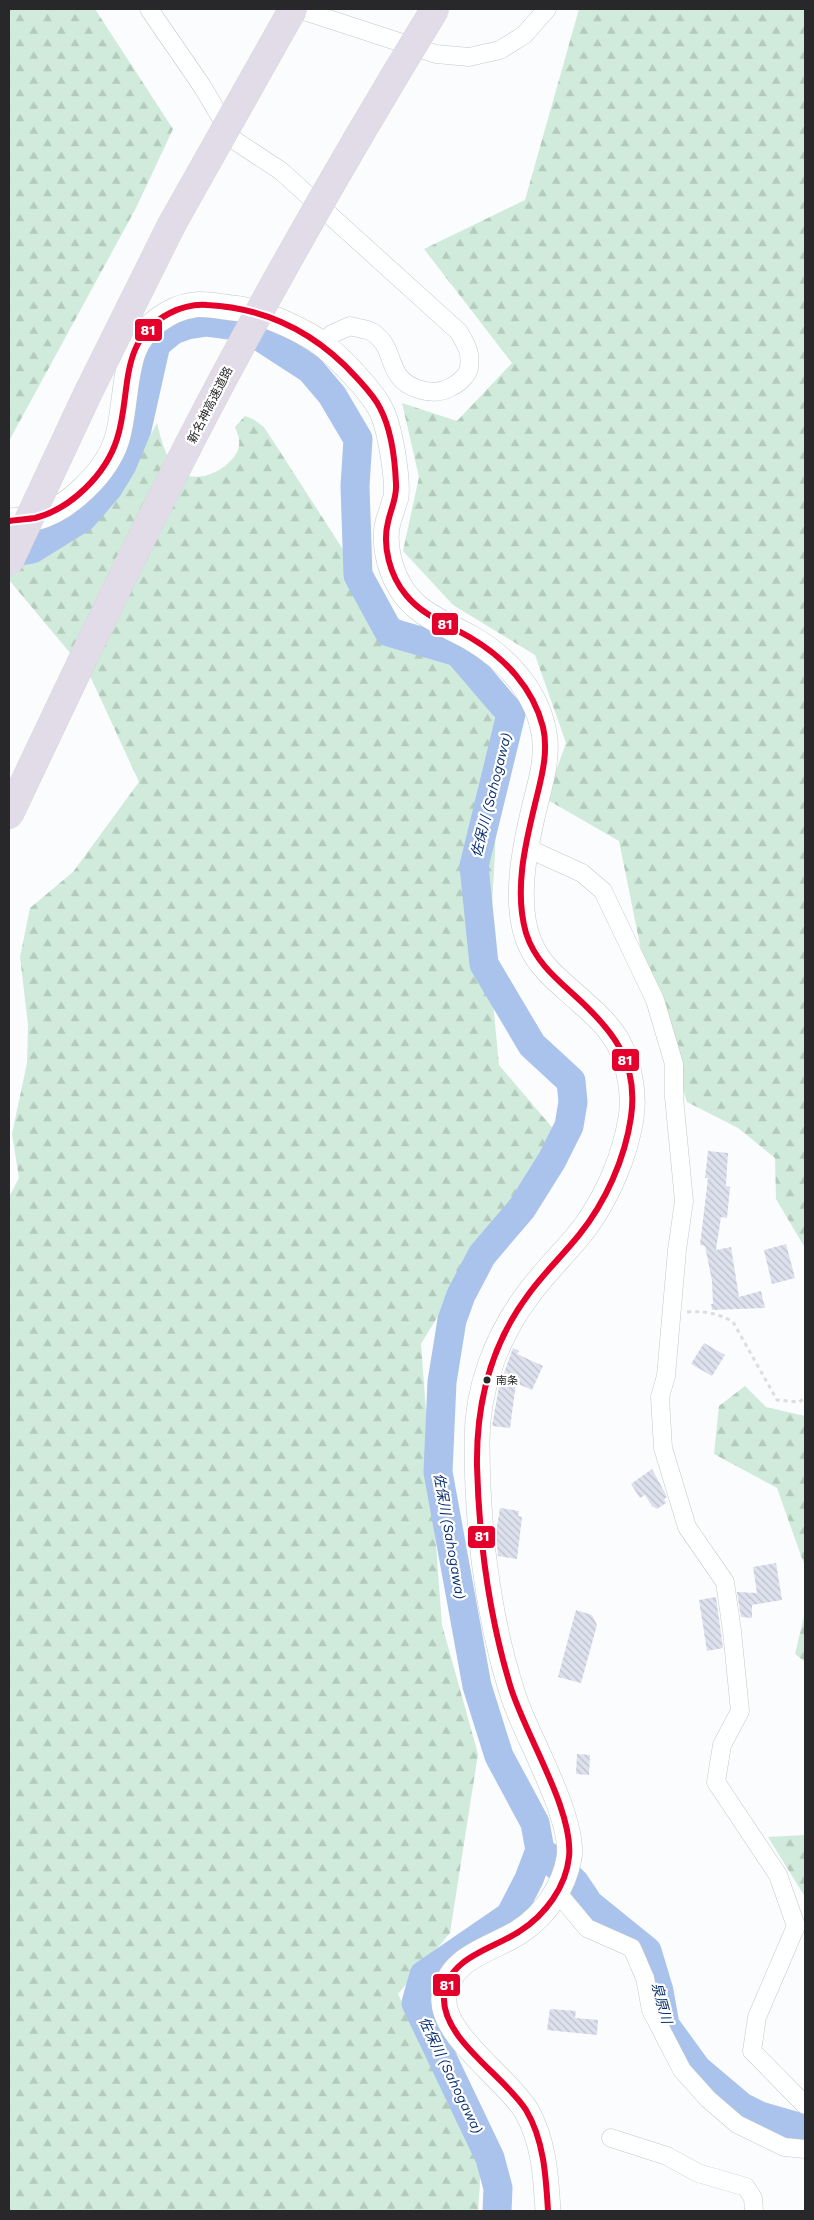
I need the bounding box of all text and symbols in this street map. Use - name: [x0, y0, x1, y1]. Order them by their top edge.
- line badge: 81: [134, 318, 163, 342]
- text: 81: [141, 322, 155, 338]
- street label: 新名神高速道路: [185, 364, 235, 446]
- line badge: 81: [431, 612, 459, 636]
- text: 81: [438, 616, 452, 632]
- water label: 佐保川 (Sahogawa): [468, 731, 514, 859]
- line badge: 81: [611, 1048, 640, 1072]
- text: 81: [618, 1052, 632, 1068]
- place label: 南条: [496, 1374, 518, 1387]
- marker: 南条: [482, 1375, 492, 1385]
- water label: 佐保川 (Sahogawa): [431, 1472, 469, 1600]
- line badge: 81: [467, 1525, 496, 1549]
- text: 81: [475, 1528, 489, 1544]
- line badge: 81: [432, 1973, 461, 1997]
- text: 81: [440, 1977, 454, 1993]
- water label: 泉原川: [649, 1981, 676, 2027]
- water label: 佐保川 (Sahogawa): [416, 2014, 486, 2136]

